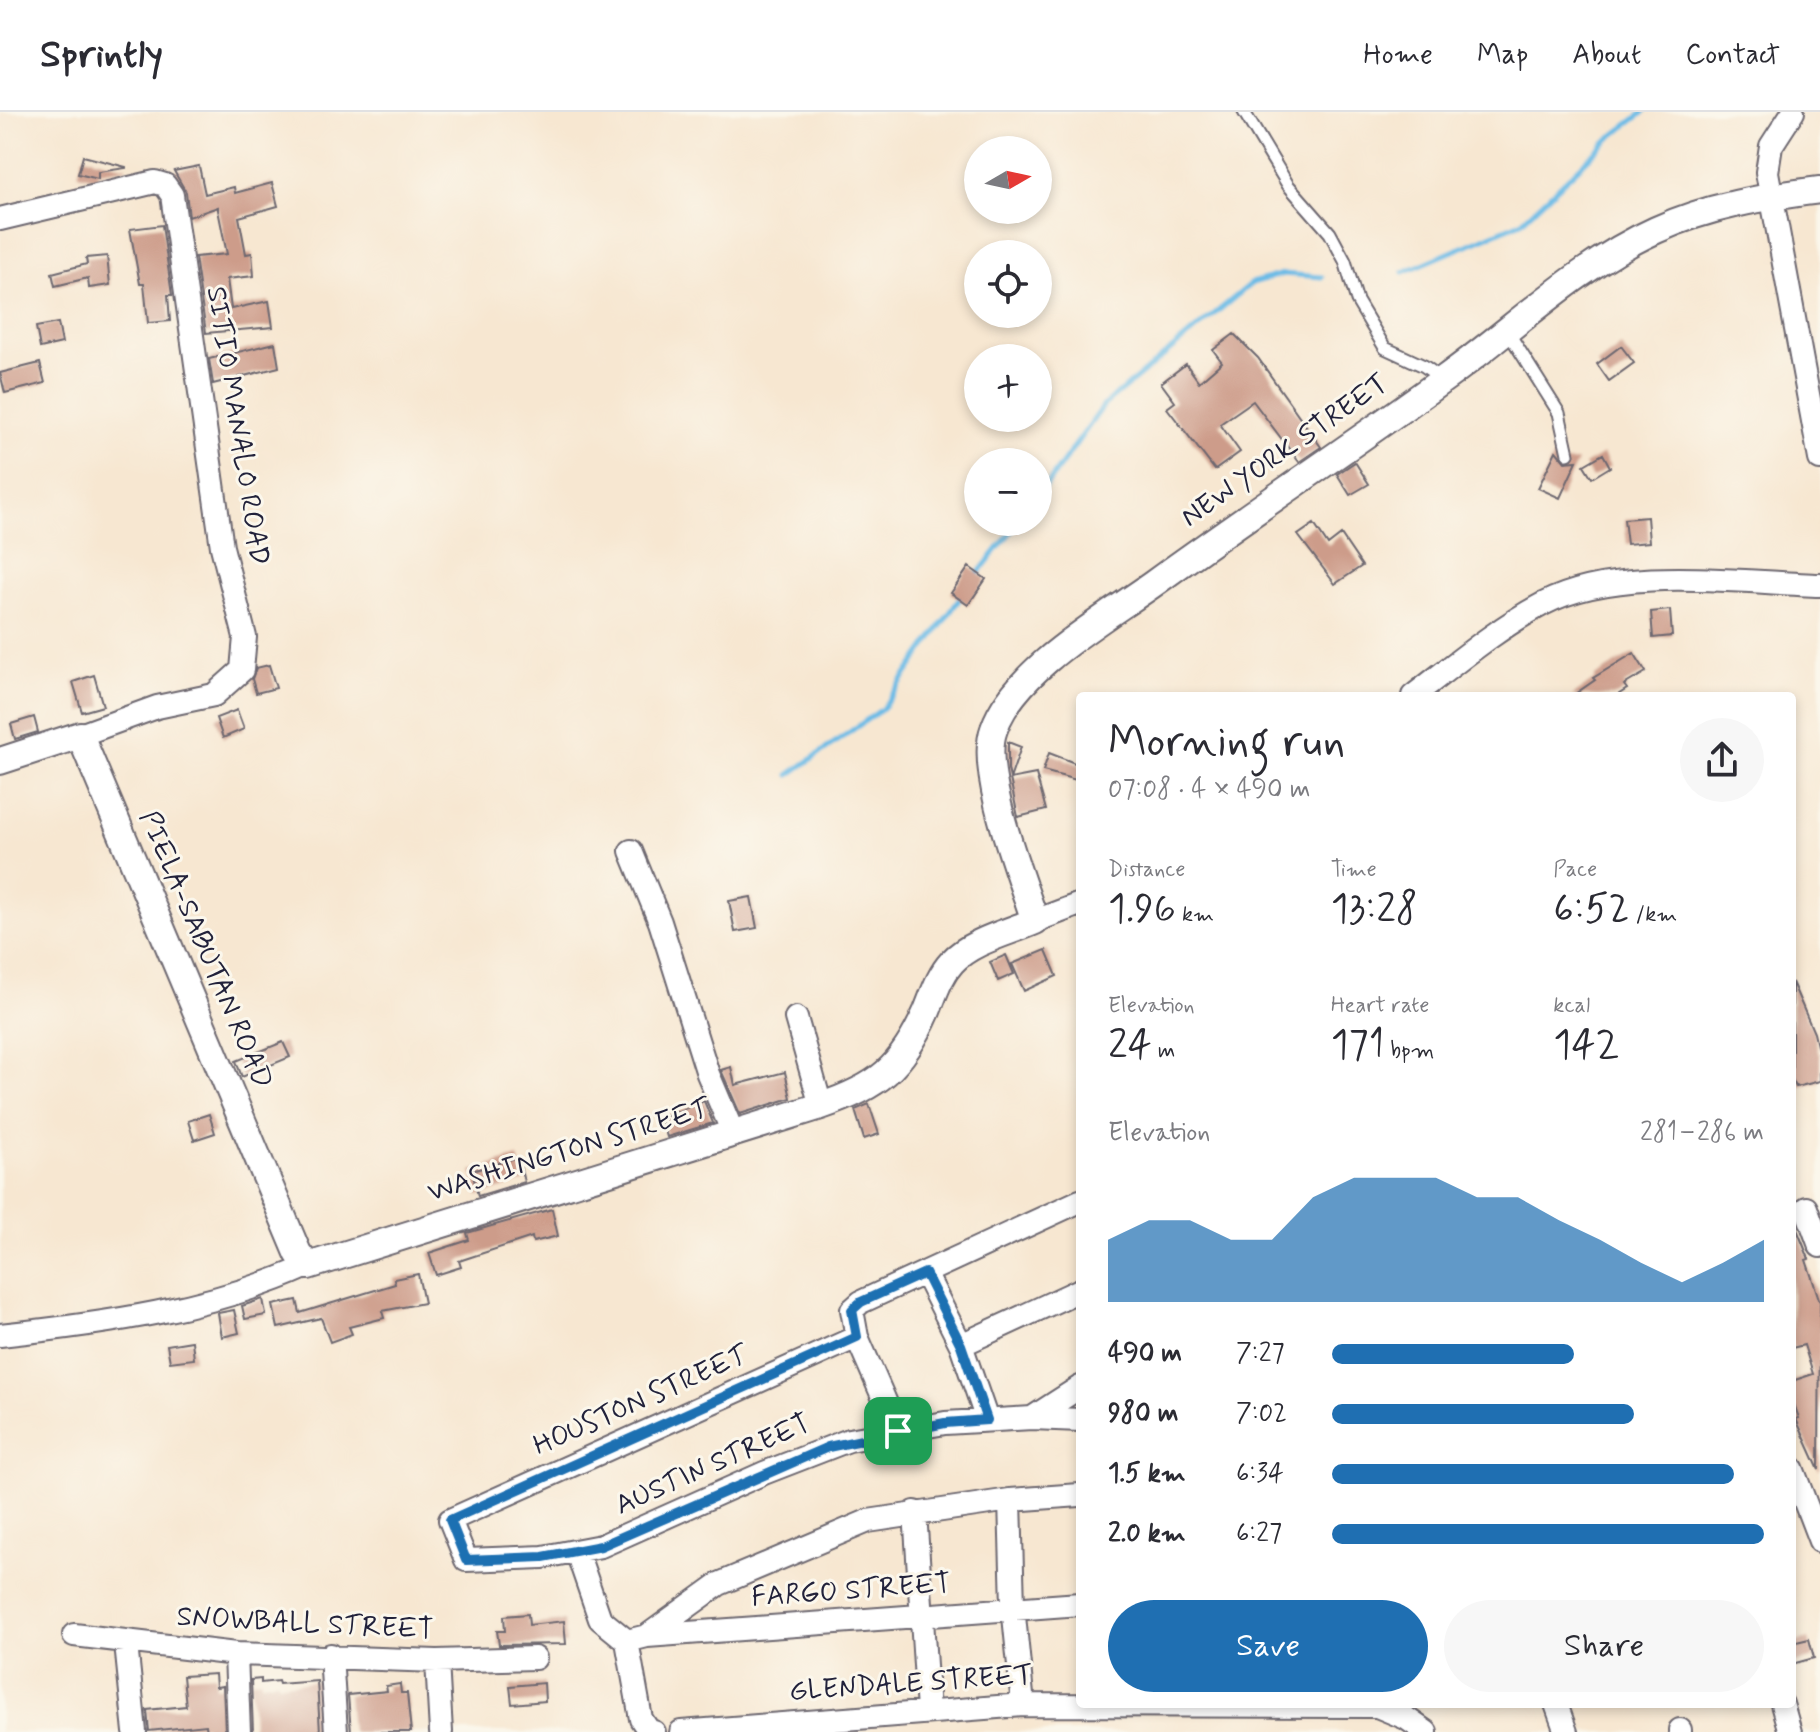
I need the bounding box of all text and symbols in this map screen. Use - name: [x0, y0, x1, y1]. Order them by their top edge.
- text: Sprintly: [40, 31, 163, 80]
- text: Home: [1363, 37, 1433, 74]
- text: Map: [1477, 37, 1528, 74]
- text: About: [1572, 37, 1641, 74]
- text: Contact: [1685, 37, 1780, 74]
- north arrow: [964, 136, 1052, 224]
- map controls: [964, 136, 1052, 536]
- button: locate: [964, 240, 1052, 328]
- street label: SITIO MANALO ROAD: [197, 284, 277, 568]
- button: +: [964, 344, 1052, 432]
- street label: NEW YORK STREET: [1174, 366, 1396, 536]
- button: −: [964, 448, 1052, 536]
- text: Morning run: [1108, 714, 1345, 772]
- button: share: [1680, 718, 1764, 802]
- text: 07:08 · 4 × 490 m: [1108, 773, 1310, 807]
- street label: PIELA-SABUTAN ROAD: [130, 805, 280, 1095]
- text: Distance: [1108, 856, 1185, 884]
- text: Time: [1331, 856, 1377, 884]
- text: Pace: [1553, 856, 1597, 884]
- text: 1.96: [1108, 884, 1176, 936]
- text: 13:28: [1331, 884, 1418, 936]
- text: 6:52: [1553, 884, 1630, 936]
- text: km: [1176, 901, 1214, 929]
- text: /km: [1630, 901, 1677, 929]
- text: Elevation: [1108, 992, 1195, 1020]
- text: Heart rate: [1331, 992, 1429, 1020]
- text: kcal: [1553, 992, 1590, 1020]
- text: 24: [1108, 1020, 1152, 1072]
- text: 171: [1331, 1020, 1384, 1072]
- text: 142: [1553, 1020, 1619, 1072]
- text: m: [1152, 1037, 1175, 1065]
- text: bpm: [1384, 1037, 1434, 1065]
- street label: WASHINGTON STREET: [423, 1090, 716, 1212]
- text: Elevation: [1108, 1116, 1210, 1150]
- text: 281–286 m: [1640, 1116, 1764, 1150]
- street label: HOUSTON STREET: [528, 1337, 755, 1465]
- text: 490 m: [1108, 1337, 1182, 1371]
- text: 7:27: [1236, 1337, 1285, 1371]
- pin: [864, 1397, 932, 1465]
- text: 980 m: [1108, 1397, 1178, 1431]
- text: 7:02: [1236, 1397, 1287, 1431]
- street label: AUSTIN STREET: [610, 1405, 816, 1525]
- icon: arrive: [876, 1409, 920, 1453]
- text: 1.5 km: [1108, 1457, 1186, 1491]
- text: 6:34: [1236, 1457, 1284, 1491]
- text: 2.0 km: [1108, 1517, 1186, 1551]
- text: 6:27: [1236, 1517, 1282, 1551]
- street label: FARGO STREET: [750, 1566, 952, 1616]
- street label: SNOWBALL STREET: [176, 1599, 434, 1649]
- button: Save: [1108, 1600, 1428, 1692]
- button: Share: [1444, 1600, 1764, 1692]
- street label: GLENDALE STREET: [788, 1657, 1034, 1711]

